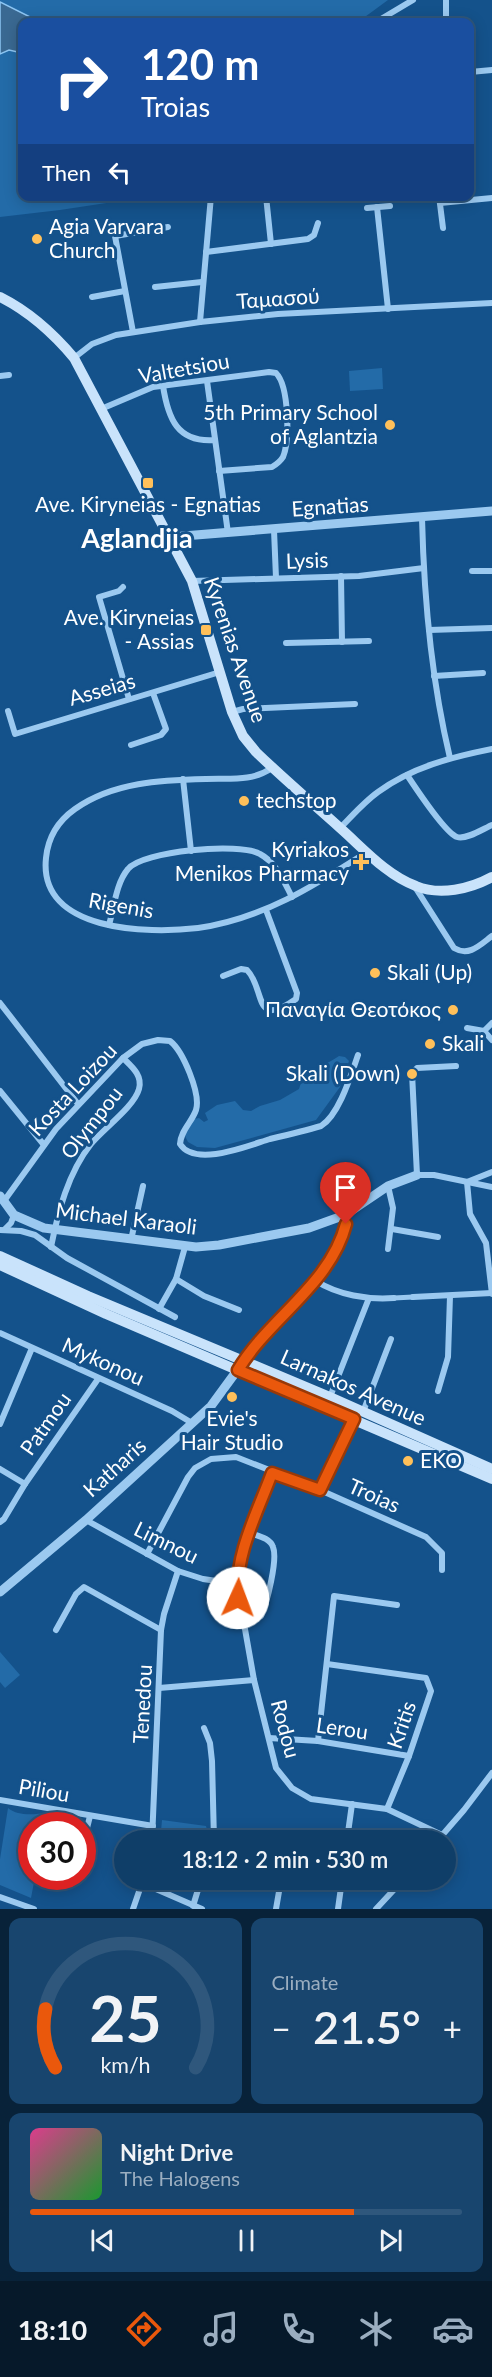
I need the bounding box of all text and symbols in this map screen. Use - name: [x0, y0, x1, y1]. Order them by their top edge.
- text: 120 m: [141, 39, 259, 89]
- icon: right: [42, 42, 120, 120]
- text: Troias: [141, 90, 210, 123]
- icon: left: [103, 156, 136, 189]
- text: Then: [42, 159, 91, 186]
- place label: Agia Varvara Church: [49, 213, 164, 262]
- marker: Agia Varvara Church: [30, 232, 44, 246]
- street label: Ταμασού: [235, 282, 320, 313]
- street label: Valtetsiou: [136, 347, 231, 388]
- place label: 5th Primary School of Aglantzia: [203, 399, 378, 448]
- marker: 5th Primary School of Aglantzia: [383, 418, 397, 432]
- marker: Ave. Kiryneias - Egnatias: [141, 476, 155, 490]
- street label: Egnatias: [291, 490, 369, 521]
- place label: Ave. Kiryneias - Egnatias: [35, 491, 261, 516]
- district label: Aglandjia: [80, 521, 193, 554]
- street label: Lysis: [285, 546, 329, 573]
- street label: Kyrenias Avenue: [200, 573, 273, 726]
- place label: Ave. Kiryneias - Assias: [64, 604, 194, 653]
- marker: Ave. Kiryneias - Assias: [199, 623, 213, 637]
- street label: Asseias: [65, 667, 138, 710]
- place label: techstop: [256, 787, 337, 812]
- marker: techstop: [237, 794, 251, 808]
- place label: Kyriakos Menikos Pharmacy: [175, 836, 349, 885]
- marker: Kyriakos Menikos Pharmacy: [354, 855, 368, 869]
- street label: Rigenis: [87, 887, 156, 923]
- place label: Skali (Up): [387, 959, 472, 984]
- marker: Skali (Up): [368, 966, 382, 980]
- place label: Παναγία Θεοτόκος: [265, 996, 441, 1021]
- marker: Παναγία Θεοτόκος: [446, 1003, 460, 1017]
- place label: Skali: [442, 1030, 484, 1055]
- marker: Skali: [423, 1037, 437, 1051]
- street label: Kosta Loizou: [23, 1038, 121, 1140]
- place label: Skali (Down): [286, 1060, 400, 1085]
- marker: Skali (Down): [405, 1067, 419, 1081]
- street label: Olympou: [55, 1081, 127, 1163]
- pin: [320, 1162, 371, 1224]
- icon: arrive: [329, 1171, 362, 1204]
- street label: Michael Karaoli: [54, 1196, 198, 1239]
- street label: Mykonou: [59, 1331, 149, 1390]
- street label: Larnakos Avenue: [277, 1343, 430, 1430]
- street label: Patmou: [14, 1387, 75, 1459]
- marker: Evie's Hair Studio: [225, 1390, 239, 1404]
- place label: Evie's Hair Studio: [181, 1405, 283, 1454]
- street label: Katharis: [78, 1432, 150, 1501]
- place label: EKO: [420, 1447, 462, 1472]
- marker: EKO: [401, 1454, 415, 1468]
- street label: Troias: [345, 1472, 404, 1517]
- street label: Limnou: [130, 1515, 203, 1568]
- position arrow: [206, 1566, 270, 1630]
- street label: Tenedou: [127, 1664, 156, 1744]
- street label: Rodou: [267, 1697, 306, 1761]
- street label: Kritis: [381, 1697, 420, 1752]
- street label: Lerou: [315, 1712, 370, 1744]
- street label: Piliou: [17, 1773, 72, 1806]
- speed limit sign: 30: [18, 1812, 96, 1890]
- text: 18:12 · 2 min · 530 m: [182, 1846, 388, 1873]
- text: Climate: [272, 1970, 338, 1994]
- text: 25: [89, 1980, 161, 2055]
- text: 21.5°: [313, 2000, 421, 2054]
- text: −: [272, 2008, 291, 2048]
- text: +: [443, 2008, 462, 2048]
- text: km/h: [100, 2052, 150, 2078]
- text: Night Drive: [120, 2139, 233, 2166]
- text: The Halogens: [120, 2166, 240, 2190]
- icon: previous: [86, 2224, 119, 2257]
- icon: pause: [230, 2224, 263, 2257]
- icon: next: [374, 2224, 407, 2257]
- icon: directions: [123, 2308, 165, 2350]
- icon: music: [200, 2308, 242, 2350]
- icon: phone: [277, 2308, 319, 2350]
- icon: climate: [355, 2308, 397, 2350]
- icon: car: [432, 2308, 474, 2350]
- text: 18:10: [18, 2313, 87, 2346]

